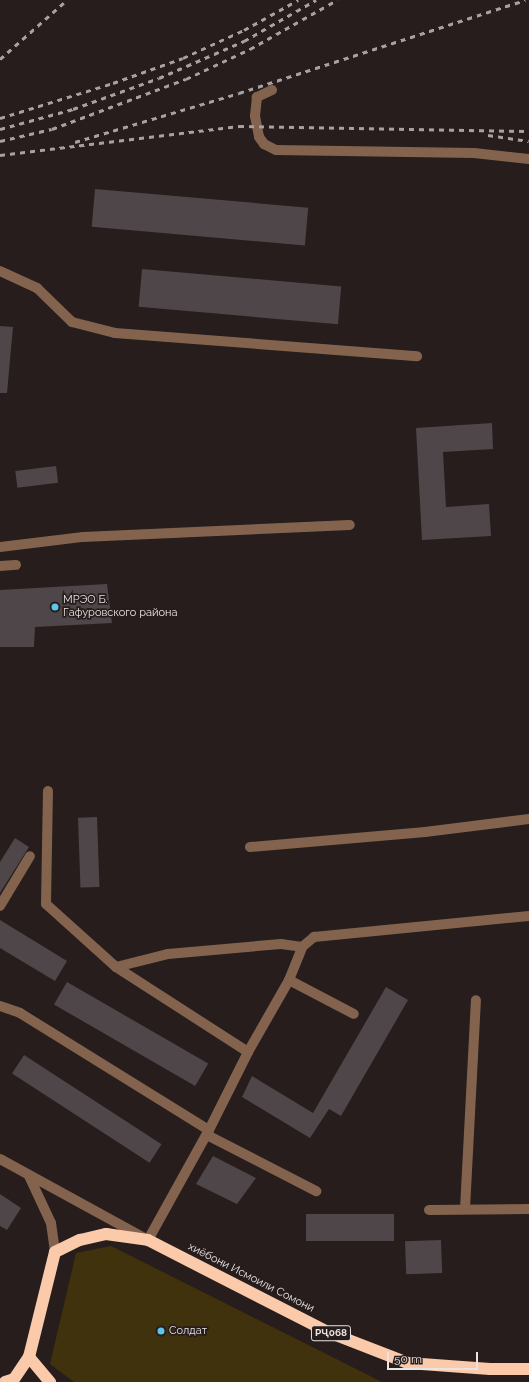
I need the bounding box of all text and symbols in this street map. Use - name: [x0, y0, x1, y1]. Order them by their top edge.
- place label: МРЭО Б. Гафуровского района: [63, 594, 177, 620]
- marker: МРЭО Б. Гафуровского района: [50, 602, 60, 612]
- street label: хиёбони Исмоили Сомони: [186, 1240, 316, 1316]
- place label: Солдат: [169, 1324, 207, 1338]
- road number: РҶ068: [310, 1325, 352, 1341]
- marker: Солдат: [156, 1326, 166, 1336]
- scale bar: [389, 1344, 480, 1370]
- text: 50 m: [394, 1352, 422, 1366]

